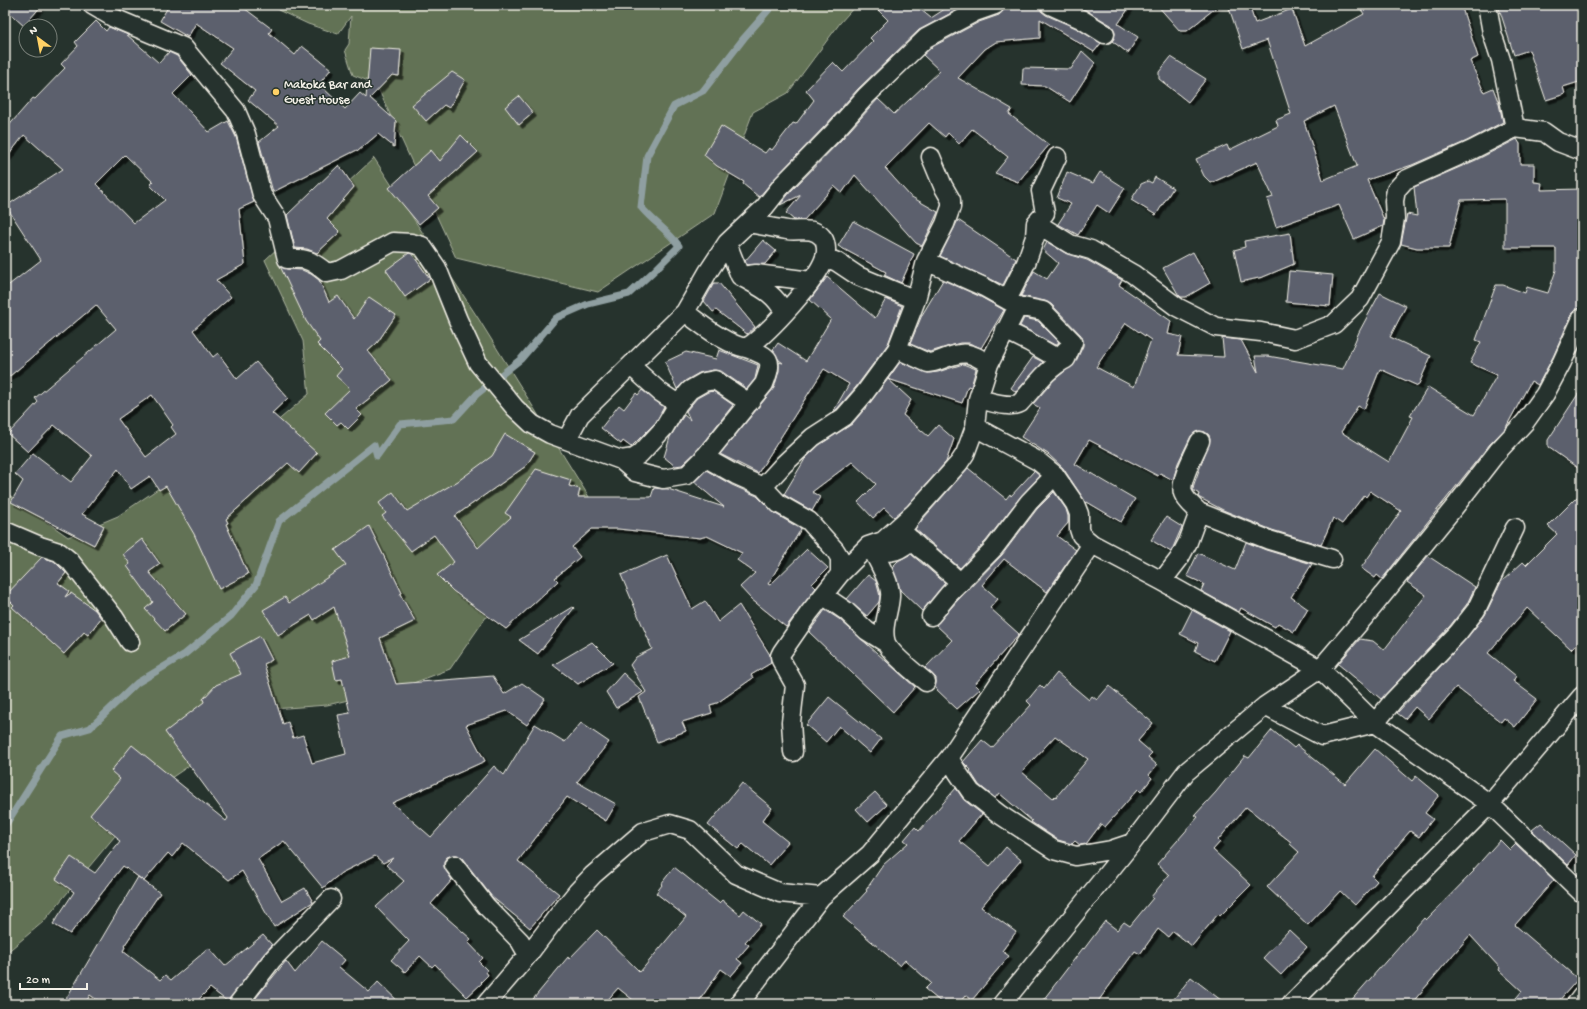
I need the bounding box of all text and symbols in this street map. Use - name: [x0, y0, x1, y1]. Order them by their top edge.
- north arrow: [18, 18, 58, 58]
- text: N: [28, 24, 40, 38]
- place label: Makoka Bar and Guest House: [284, 78, 373, 108]
- marker: Makoka Bar and Guest House: [271, 87, 281, 97]
- scale bar: [20, 965, 87, 991]
- text: 20 m: [26, 974, 51, 988]

